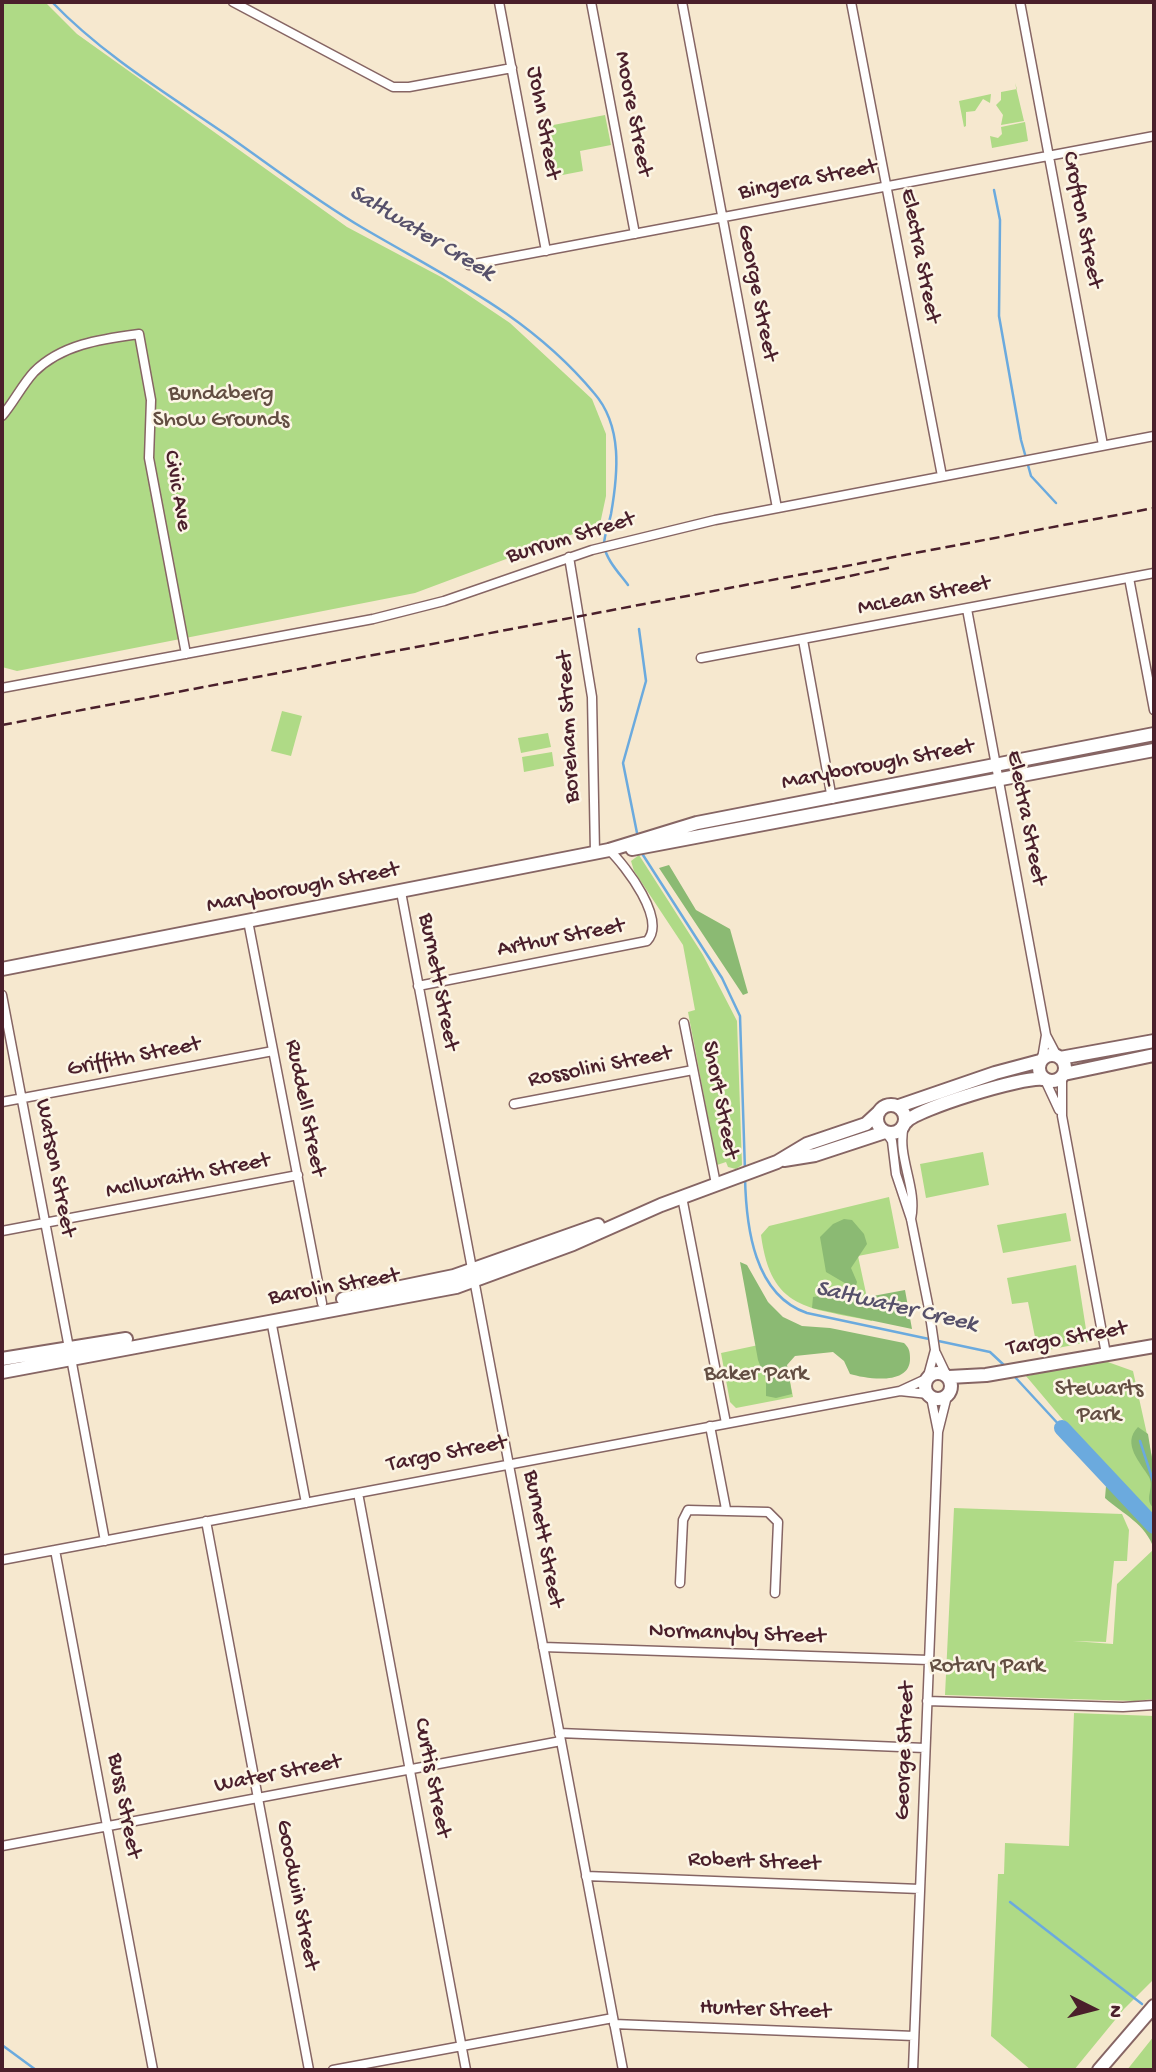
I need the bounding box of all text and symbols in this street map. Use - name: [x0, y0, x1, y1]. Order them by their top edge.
- street label: Moore Street: [606, 49, 658, 179]
- street label: John Street: [518, 64, 566, 182]
- street label: Crofton Street: [1054, 149, 1108, 291]
- street label: Bingera Street: [736, 154, 880, 208]
- water label: Saltwater Creek: [343, 179, 499, 289]
- street label: Electra Street: [892, 187, 946, 325]
- street label: George Street: [729, 223, 783, 363]
- park label: Bundaberg Show Grounds: [153, 381, 289, 435]
- street label: Civic Ave: [155, 449, 197, 533]
- street label: Burrum Street: [503, 506, 639, 572]
- street label: McLean Street: [855, 571, 993, 623]
- street label: Boreham Street: [552, 650, 588, 804]
- street label: Maryborough Street: [779, 734, 977, 798]
- street label: Electra Street: [998, 749, 1052, 887]
- street label: Maryborough Street: [204, 857, 402, 921]
- street label: Burnett Street: [410, 911, 464, 1053]
- street label: Arthur Street: [495, 913, 627, 965]
- street label: Griffith Street: [65, 1032, 203, 1084]
- street label: Ruddell Street: [277, 1037, 331, 1179]
- street label: Short Street: [694, 1039, 744, 1161]
- street label: Rossolini Street: [526, 1041, 674, 1095]
- street label: Watson Street: [27, 1097, 81, 1239]
- street label: McIlwraith Street: [104, 1148, 272, 1206]
- street label: Barolin Street: [266, 1263, 402, 1313]
- water label: Saltwater Creek: [812, 1275, 980, 1341]
- street label: Targo Street: [1005, 1316, 1129, 1364]
- park label: Baker Park: [704, 1361, 808, 1389]
- park label: Stewarts Park: [1055, 1376, 1143, 1430]
- street label: Targo Street: [385, 1430, 509, 1480]
- street label: Burnett Street: [515, 1468, 569, 1610]
- street label: Normanyby Street: [648, 1618, 826, 1652]
- park label: Rotary Park: [930, 1653, 1044, 1681]
- street label: George Street: [890, 1681, 922, 1821]
- street label: Curtis Street: [406, 1716, 456, 1840]
- street label: Water Street: [212, 1749, 344, 1801]
- street label: Buss Street: [99, 1751, 147, 1861]
- street label: Goodwin Street: [268, 1818, 324, 1972]
- street label: Robert Street: [687, 1847, 821, 1879]
- north arrow: [1058, 1974, 1128, 2044]
- street label: Hunter Street: [699, 1995, 831, 2027]
- text: N: [1102, 2004, 1126, 2019]

